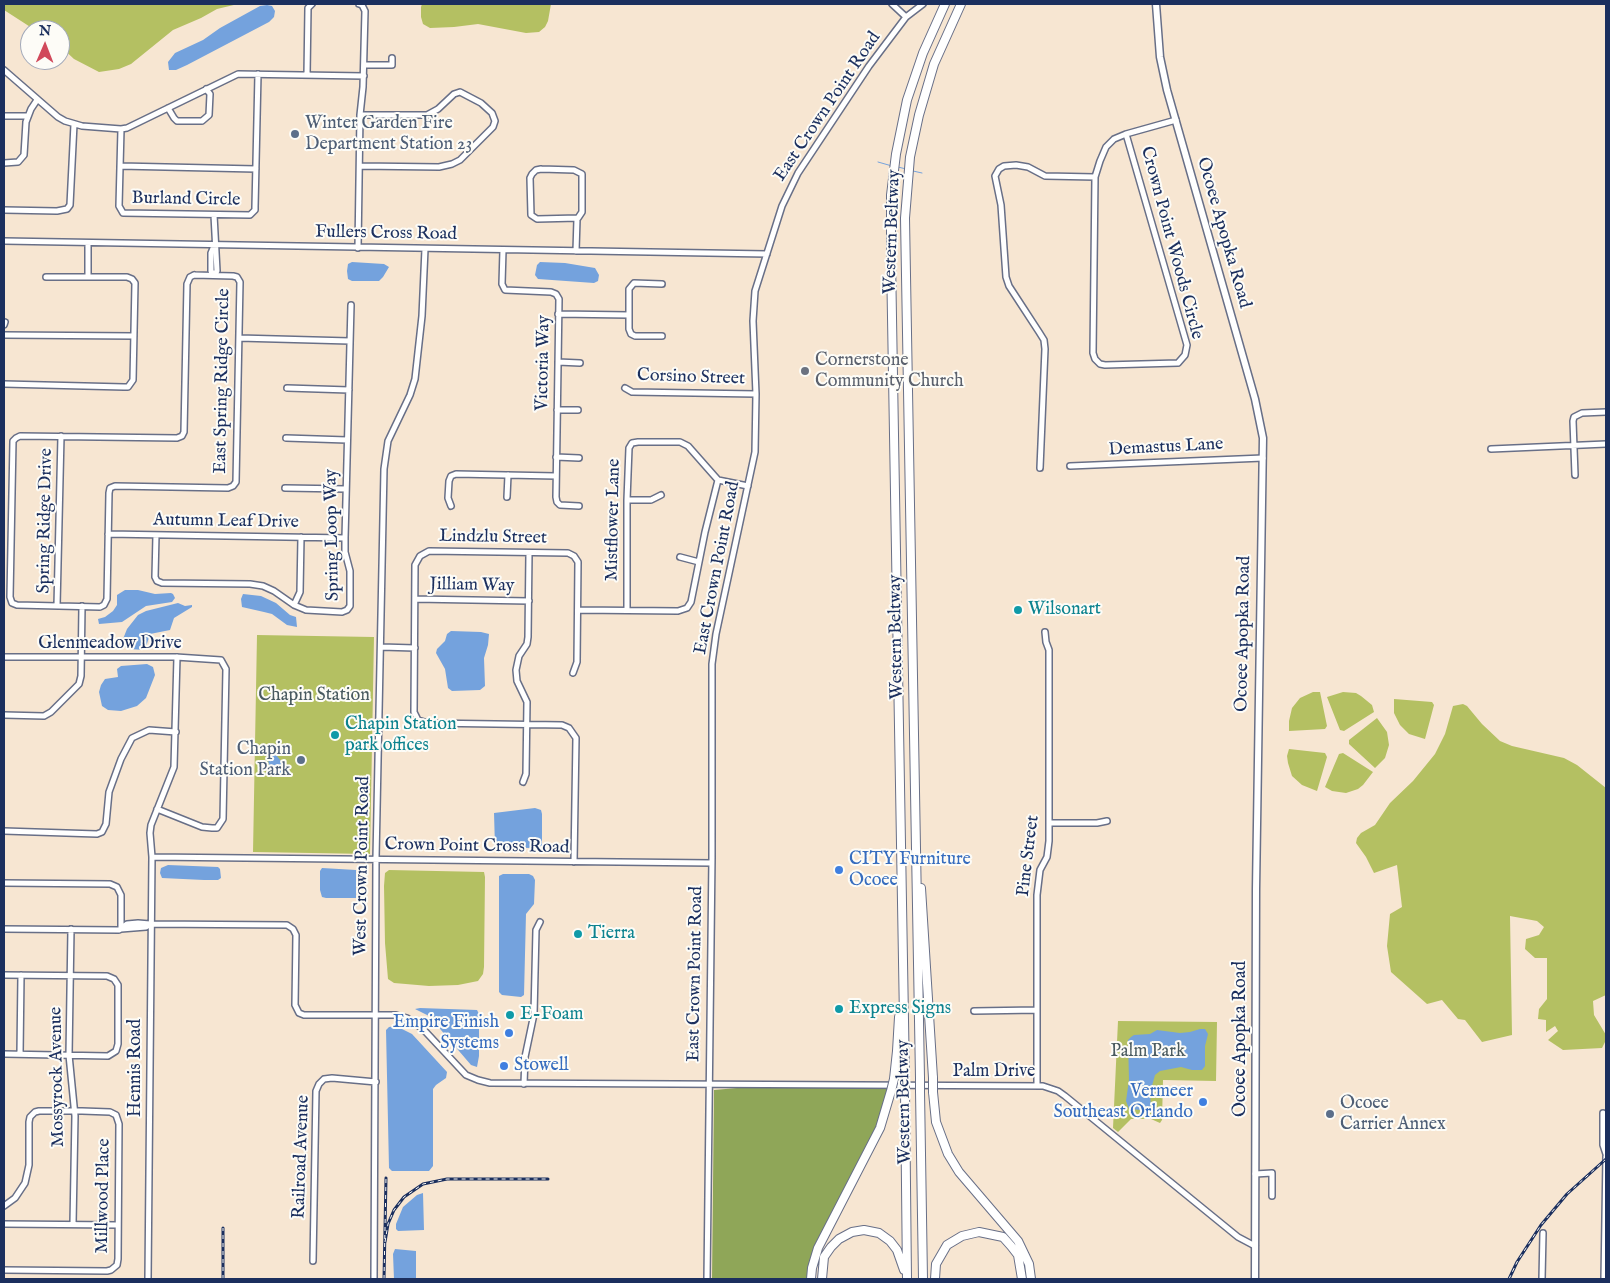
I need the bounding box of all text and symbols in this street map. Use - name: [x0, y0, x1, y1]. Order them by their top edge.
- north arrow: [20, 20, 70, 70]
- text: N: [39, 22, 51, 40]
- street label: East Crown Point Road: [770, 28, 886, 186]
- place label: Winter Garden Fire Department Station 23: [305, 113, 472, 156]
- marker: Winter Garden Fire Department Station 23: [289, 128, 301, 140]
- street label: Crown Point Woods Circle: [1135, 144, 1207, 342]
- street label: Ocoee Apopka Road: [1191, 155, 1255, 311]
- street label: Western Beltway: [880, 169, 906, 295]
- street label: Burland Circle: [131, 188, 241, 212]
- street label: Fullers Cross Road: [315, 222, 457, 246]
- street label: East Spring Ridge Circle: [211, 288, 235, 474]
- street label: Victoria Way: [532, 315, 556, 411]
- place label: Cornerstone Community Church: [815, 350, 963, 392]
- street label: Corsino Street: [637, 365, 745, 391]
- marker: Cornerstone Community Church: [799, 365, 811, 377]
- street label: Demastus Lane: [1108, 434, 1224, 462]
- street label: Spring Ridge Drive: [34, 448, 58, 594]
- street label: Mistflower Lane: [602, 459, 626, 581]
- street label: Spring Loop Way: [321, 469, 345, 601]
- street label: East Crown Point Road: [691, 480, 745, 656]
- street label: Autumn Leaf Drive: [153, 510, 299, 534]
- street label: Lindzlu Street: [439, 526, 547, 550]
- street label: Ocoee Apopka Road: [1232, 556, 1256, 712]
- street label: Jilliam Way: [429, 574, 515, 598]
- street label: Western Beltway: [885, 574, 909, 700]
- place label: Wilsonart: [1028, 599, 1101, 621]
- marker: Wilsonart: [1012, 604, 1024, 616]
- street label: Glenmeadow Drive: [38, 633, 182, 655]
- park label: Chapin Station: [258, 685, 370, 707]
- place label: Chapin Station park offices: [345, 714, 457, 756]
- marker: Chapin Station park offices: [329, 729, 341, 741]
- place label: Chapin Station Park: [200, 739, 291, 782]
- marker: Chapin Station Park: [295, 754, 307, 766]
- street label: West Crown Point Road: [351, 776, 375, 956]
- street label: Pine Street: [1013, 814, 1045, 898]
- street label: Crown Point Cross Road: [384, 835, 570, 859]
- place label: CITY Furniture Ocoee: [849, 849, 971, 892]
- marker: CITY Furniture Ocoee: [833, 864, 845, 876]
- street label: East Crown Point Road: [684, 886, 708, 1062]
- place label: Tierra: [588, 923, 635, 945]
- marker: Tierra: [572, 928, 584, 940]
- street label: Ocoee Apopka Road: [1230, 961, 1252, 1117]
- place label: Express Signs: [849, 998, 951, 1020]
- marker: Express Signs: [833, 1003, 845, 1015]
- place label: E-Foam: [520, 1004, 583, 1026]
- street label: Mossyrock Avenue: [46, 1007, 70, 1147]
- marker: E-Foam: [504, 1009, 516, 1021]
- place label: Empire Finish Systems: [393, 1012, 499, 1054]
- street label: Hennis Road: [125, 1019, 147, 1117]
- marker: Empire Finish Systems: [503, 1027, 515, 1039]
- street label: Western Beltway: [893, 1039, 917, 1165]
- park label: Palm Park: [1110, 1041, 1186, 1063]
- place label: Stowell: [514, 1055, 569, 1077]
- marker: Stowell: [498, 1060, 510, 1072]
- street label: Palm Drive: [953, 1061, 1035, 1083]
- place label: Vermeer Southeast Orlando: [1054, 1081, 1193, 1124]
- place label: Ocoee Carrier Annex: [1340, 1093, 1446, 1136]
- street label: Railroad Avenue: [289, 1095, 315, 1219]
- marker: Vermeer Southeast Orlando: [1197, 1096, 1209, 1108]
- marker: Ocoee Carrier Annex: [1324, 1108, 1336, 1120]
- street label: Millwood Place: [92, 1138, 116, 1254]

